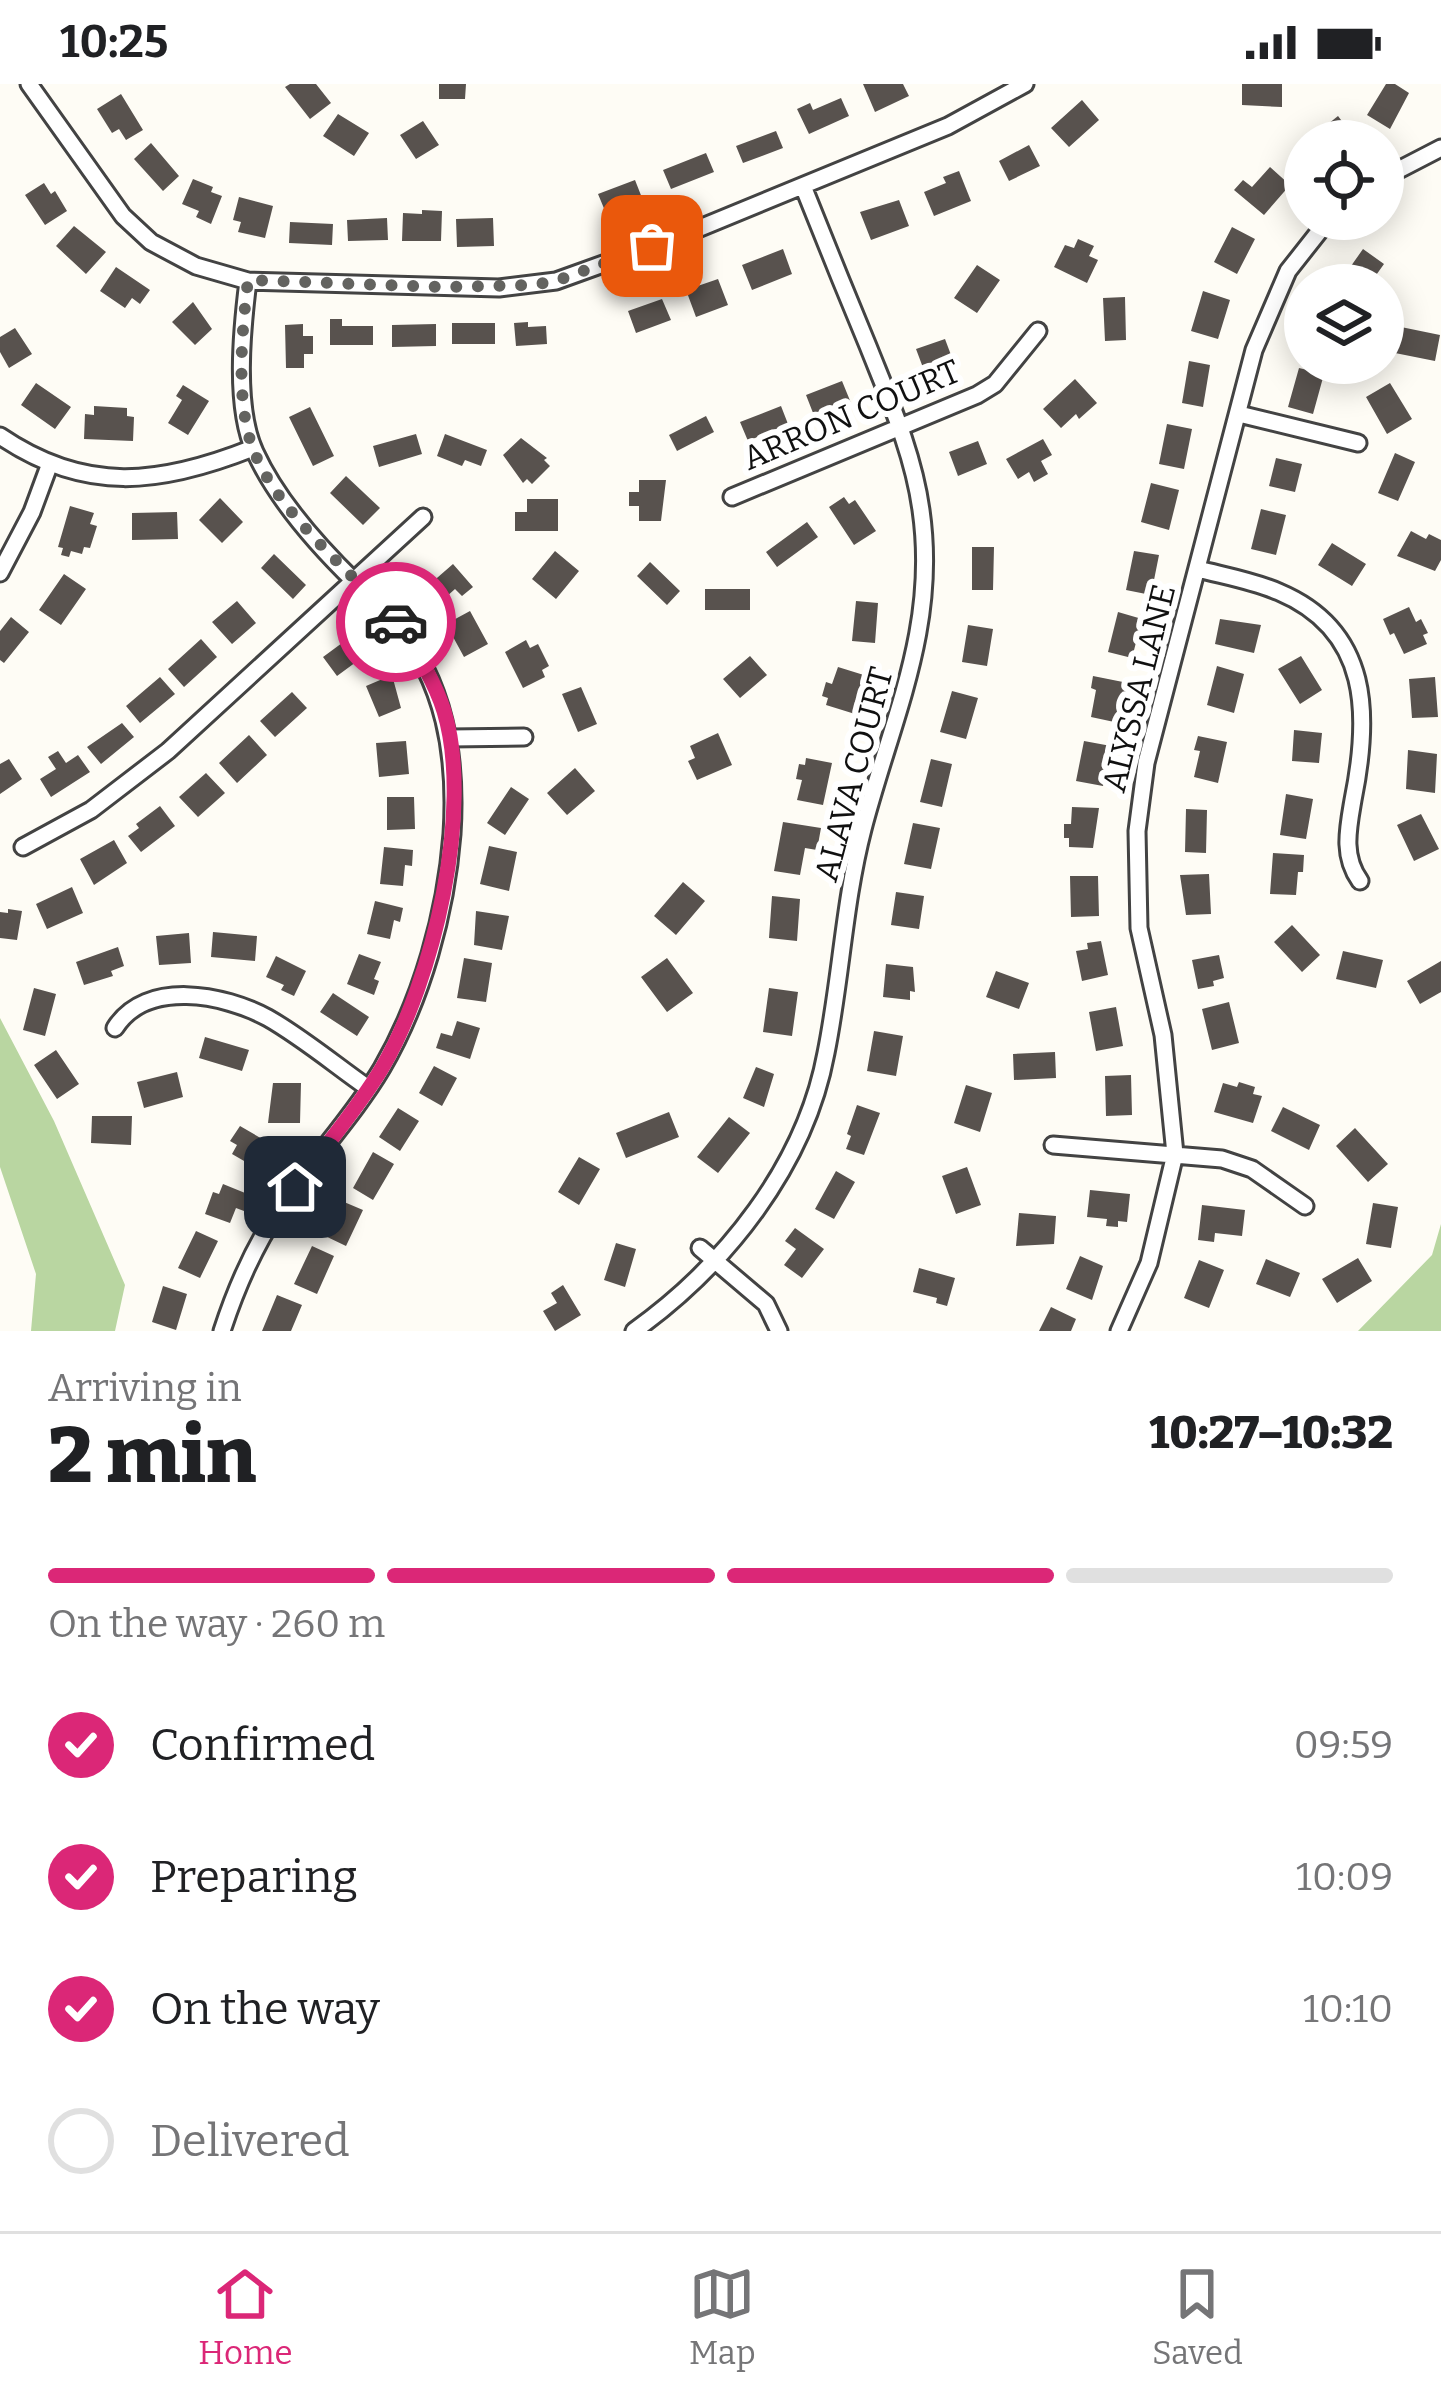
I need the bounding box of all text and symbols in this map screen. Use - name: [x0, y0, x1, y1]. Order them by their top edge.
- text: 10:25: [60, 15, 168, 69]
- map controls: [1284, 120, 1404, 384]
- button: locate: [1284, 120, 1404, 240]
- pin: [601, 195, 703, 297]
- icon: bag: [619, 213, 685, 279]
- button: layers: [1284, 264, 1404, 384]
- street label: ARRON COURT: [737, 351, 966, 479]
- courier: [336, 562, 456, 682]
- street label: ALYSSA LANE: [1094, 580, 1184, 796]
- icon: car: [363, 589, 429, 655]
- street label: ALAVA COURT: [806, 663, 902, 886]
- pin: [244, 1136, 346, 1238]
- icon: home: [262, 1154, 328, 1220]
- text: Arriving in: [48, 1365, 242, 1411]
- text: 10:27–10:32: [1149, 1406, 1393, 1460]
- text: 2 min: [48, 1409, 257, 1503]
- text: On the way · 260 m: [48, 1601, 385, 1647]
- icon: check: [48, 1712, 114, 1778]
- text: Confirmed: [150, 1718, 375, 1772]
- text: 09:59: [1294, 1722, 1393, 1768]
- icon: check: [48, 1844, 114, 1910]
- text: Preparing: [150, 1850, 358, 1904]
- text: 10:09: [1296, 1854, 1393, 1900]
- icon: check: [48, 1976, 114, 2042]
- text: On the way: [150, 1982, 380, 2036]
- text: 10:10: [1303, 1986, 1393, 2032]
- text: Delivered: [150, 2114, 350, 2168]
- tab: Home: [198, 2261, 292, 2373]
- tab: Map: [689, 2261, 756, 2373]
- tab: Saved: [1152, 2261, 1243, 2373]

